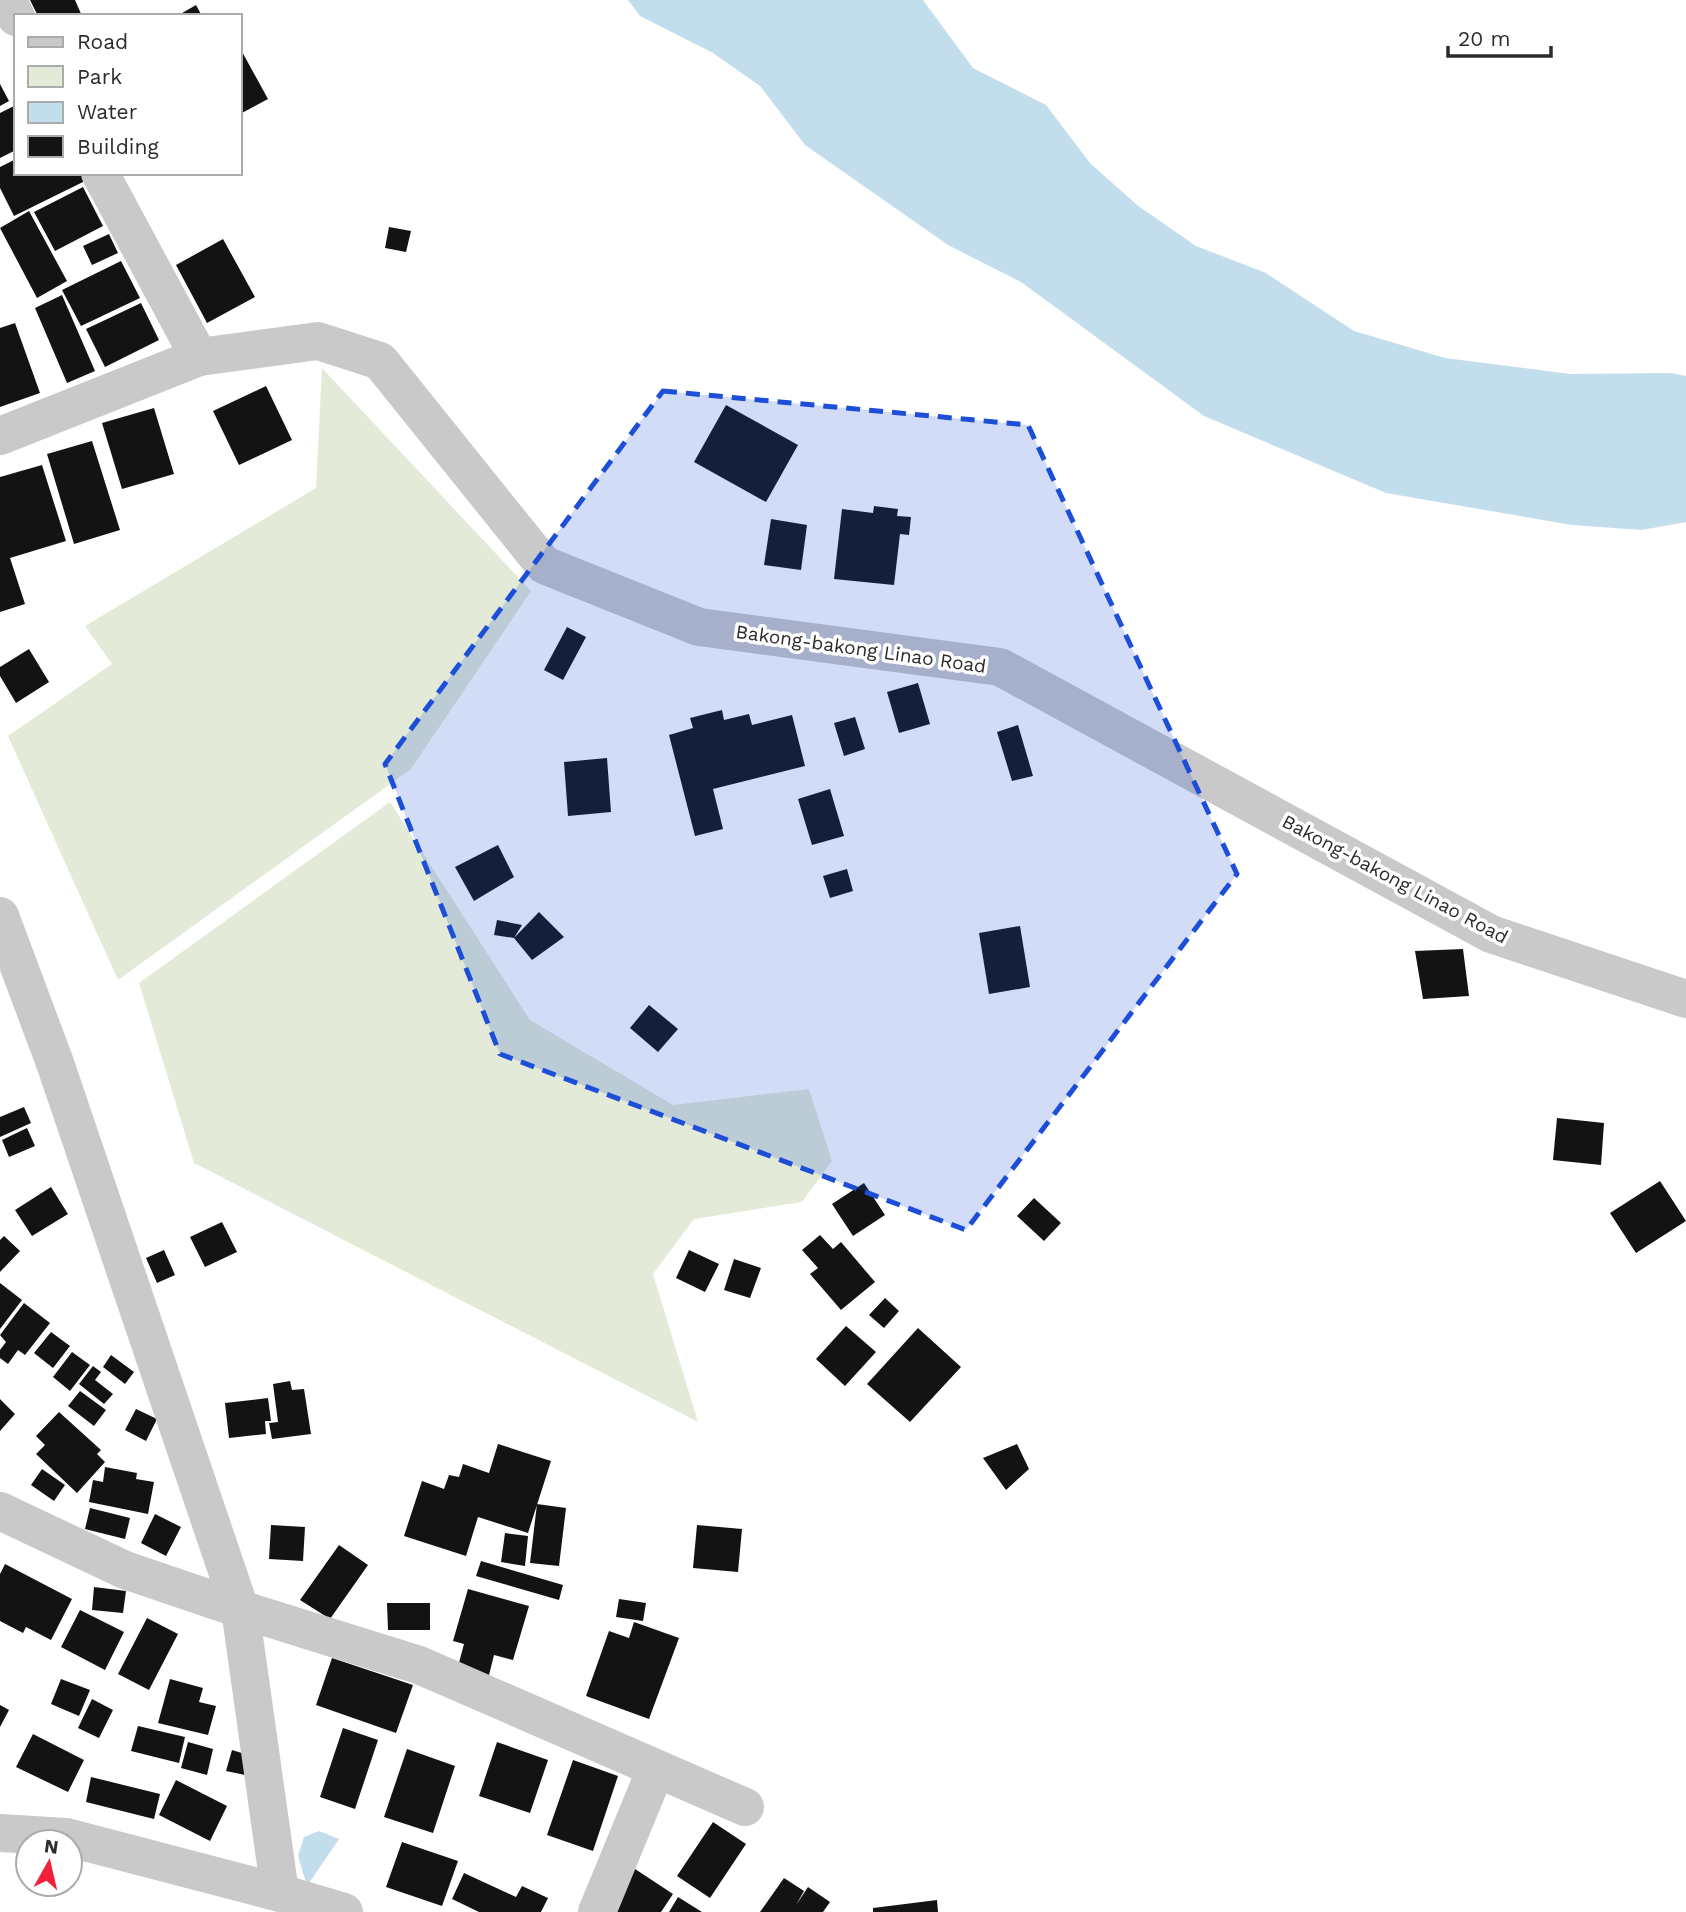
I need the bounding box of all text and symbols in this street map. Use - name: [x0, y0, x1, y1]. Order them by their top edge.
- legend: [14, 14, 242, 175]
- scale bar: [1448, 14, 1551, 58]
- text: 20 m: [1458, 26, 1510, 51]
- text: Road: [77, 29, 128, 54]
- text: Park: [77, 64, 122, 89]
- text: Water: [77, 99, 138, 124]
- text: Building: [77, 134, 159, 159]
- street label: Bakong-bakong Linao Road: [734, 620, 988, 678]
- street label: Bakong-bakong Linao Road: [1278, 810, 1512, 948]
- north arrow: [14, 1828, 84, 1898]
- text: N: [43, 1834, 60, 1859]

